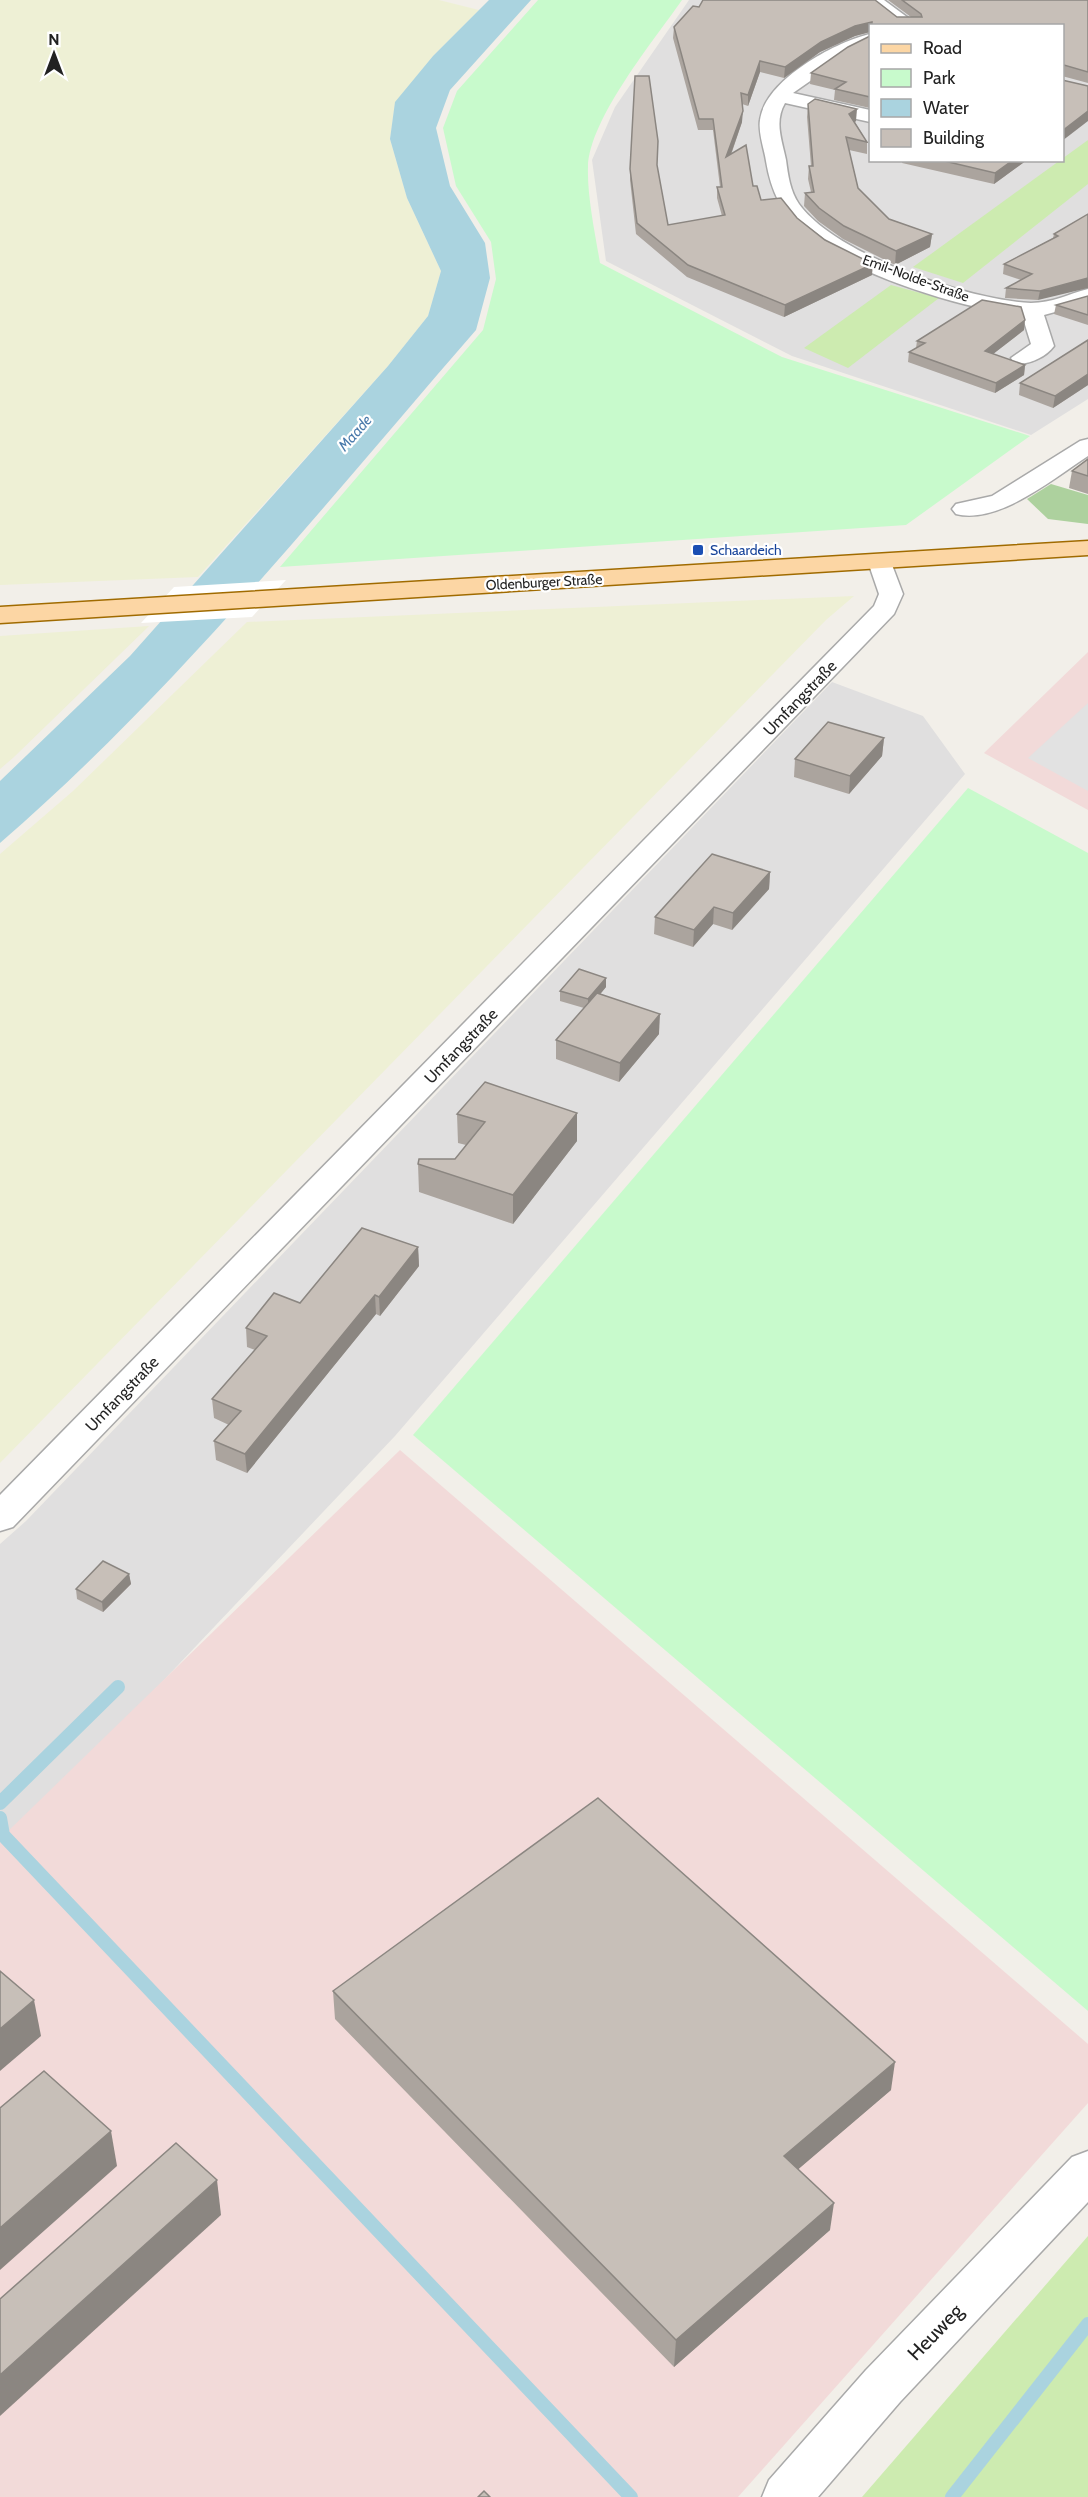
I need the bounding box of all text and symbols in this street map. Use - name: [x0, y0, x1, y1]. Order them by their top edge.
- north arrow: [24, 24, 84, 84]
- legend: [869, 24, 1064, 162]
- text: N: [48, 30, 60, 49]
- text: Road: [923, 37, 962, 59]
- text: Park: [923, 67, 956, 89]
- text: Water: [923, 97, 969, 119]
- text: Building: [923, 127, 985, 149]
- street label: Emil-Nolde-Straße: [860, 250, 972, 306]
- water label: Maade: [334, 411, 376, 456]
- place label: Schaardeich: [710, 541, 782, 559]
- marker: Schaardeich: [691, 543, 705, 557]
- street label: Oldenburger Straße: [485, 570, 603, 594]
- street label: Umfangstraße: [759, 656, 841, 740]
- street label: Umfangstraße: [420, 1004, 502, 1088]
- street label: Umfangstraße: [81, 1352, 163, 1436]
- street label: Heuweg: [902, 2298, 968, 2365]

